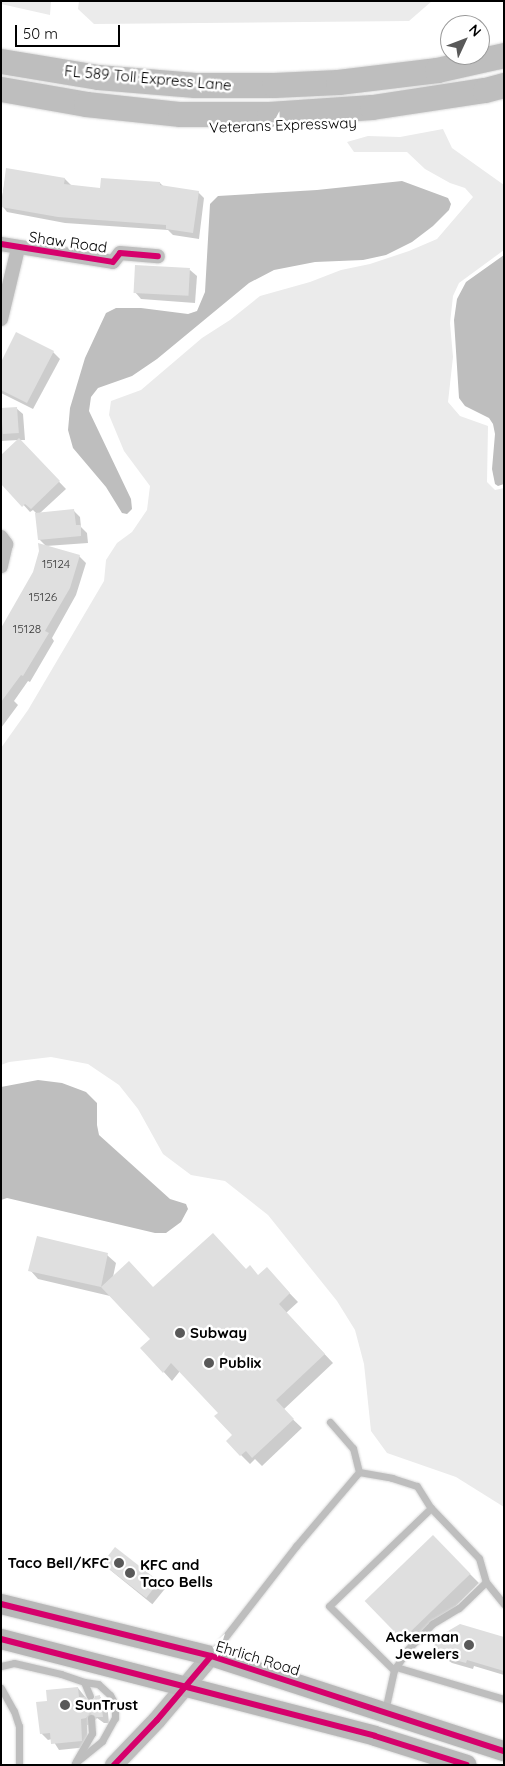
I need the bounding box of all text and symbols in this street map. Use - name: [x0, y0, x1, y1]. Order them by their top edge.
- scale bar: [18, 15, 122, 47]
- north arrow: [440, 15, 490, 65]
- text: N: [465, 21, 485, 40]
- text: 50 m: [23, 24, 58, 43]
- street label: FL 589 Toll Express Lane: [64, 62, 232, 94]
- street label: Veterans Expressway: [209, 113, 357, 137]
- street label: Shaw Road: [28, 228, 108, 256]
- house number: 15124: [42, 557, 70, 571]
- house number: 15126: [29, 590, 57, 604]
- house number: 15128: [13, 622, 41, 636]
- place label: Subway: [190, 1324, 247, 1342]
- marker: Subway: [174, 1327, 186, 1339]
- place label: Publix: [219, 1354, 261, 1372]
- marker: Publix: [203, 1357, 215, 1369]
- place label: Taco Bell/KFC: [8, 1554, 109, 1572]
- place label: KFC and Taco Bells: [140, 1555, 213, 1590]
- marker: Taco Bell/KFC: [113, 1557, 125, 1569]
- marker: KFC and Taco Bells: [124, 1567, 136, 1579]
- place label: Ackerman Jewelers: [386, 1627, 459, 1662]
- street label: Ehrlich Road: [214, 1637, 302, 1679]
- marker: Ackerman Jewelers: [463, 1639, 475, 1651]
- place label: SunTrust: [75, 1696, 138, 1714]
- marker: SunTrust: [59, 1699, 71, 1711]

